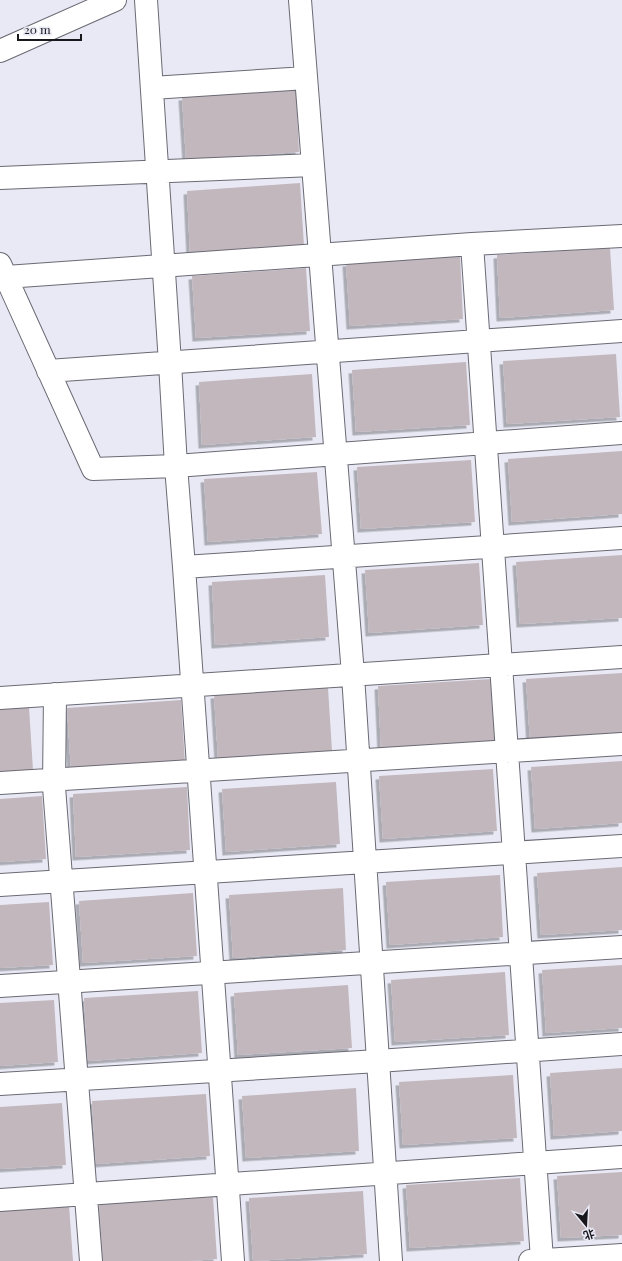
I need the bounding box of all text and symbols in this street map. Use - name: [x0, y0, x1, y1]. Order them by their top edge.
- scale bar: [18, 16, 81, 42]
- text: 20 m: [24, 21, 51, 37]
- north arrow: [566, 1205, 606, 1245]
- text: 北: [582, 1226, 597, 1244]

